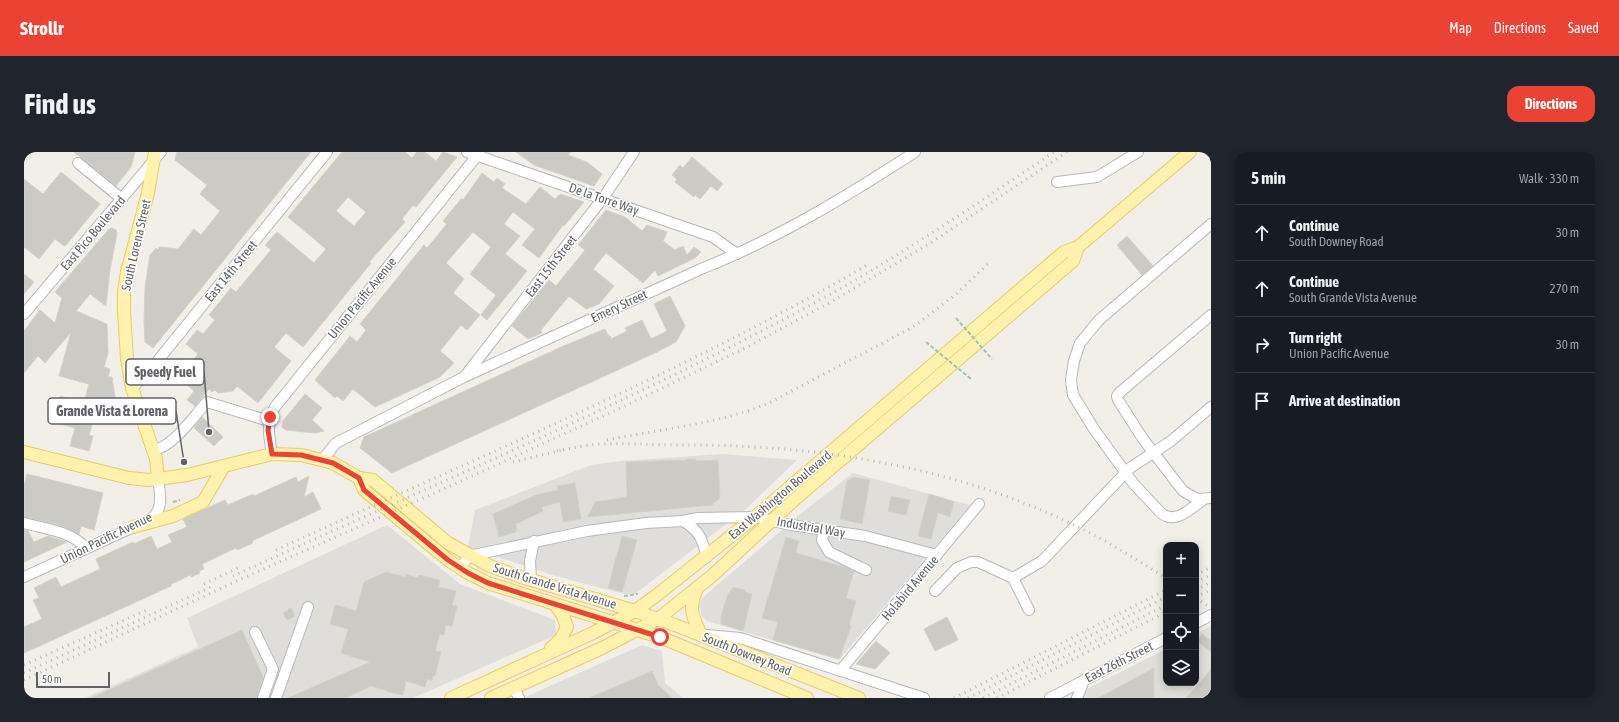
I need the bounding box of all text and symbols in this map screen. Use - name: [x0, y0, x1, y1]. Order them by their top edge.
- text: Strollr: [20, 17, 64, 39]
- text: Map: [1449, 20, 1472, 36]
- text: Directions: [1494, 20, 1546, 36]
- text: Saved: [1568, 20, 1599, 36]
- button: Directions: [1507, 86, 1595, 122]
- text: Find us: [24, 88, 96, 120]
- text: 5 min: [1251, 168, 1286, 188]
- text: Walk · 330 m: [1519, 171, 1579, 186]
- street label: De la Torre Way: [567, 180, 642, 218]
- street label: East Pico Boulevard: [58, 193, 128, 273]
- street label: South Lorena Street: [118, 198, 154, 292]
- text: Continue: [1289, 217, 1339, 234]
- icon: ahead: [1251, 222, 1273, 244]
- text: 30 m: [1556, 225, 1579, 240]
- street label: East 15th Street: [522, 232, 580, 300]
- text: South Downey Road: [1289, 234, 1384, 249]
- street label: East 14th Street: [202, 237, 260, 305]
- street label: Union Pacific Avenue: [325, 254, 399, 342]
- text: Continue: [1289, 273, 1339, 290]
- icon: ahead: [1251, 278, 1273, 300]
- text: 270 m: [1550, 281, 1579, 296]
- street label: Emery Street: [589, 286, 650, 326]
- text: South Grande Vista Avenue: [1289, 290, 1417, 305]
- text: Turn right: [1289, 329, 1342, 346]
- icon: right: [1251, 334, 1273, 356]
- text: 30 m: [1556, 337, 1579, 352]
- text: Union Pacific Avenue: [1289, 346, 1389, 361]
- callout: Speedy Fuel: [126, 359, 204, 385]
- text: Speedy Fuel: [134, 364, 196, 380]
- icon: arrive: [1251, 390, 1273, 412]
- text: Arrive at destination: [1289, 392, 1400, 409]
- callout: Grande Vista & Lorena: [48, 398, 176, 424]
- text: Grande Vista & Lorena: [56, 403, 168, 419]
- route end: [261, 408, 279, 426]
- street label: East Washington Boulevard: [726, 448, 834, 542]
- street label: Union Pacific Avenue: [58, 509, 154, 567]
- street label: Industrial Way: [776, 514, 847, 540]
- map controls: [1163, 542, 1199, 686]
- button: +: [1163, 542, 1199, 578]
- street label: Holabird Avenue: [879, 552, 942, 623]
- street label: South Grande Vista Avenue: [492, 560, 618, 612]
- button: −: [1163, 578, 1199, 614]
- button: locate: [1163, 614, 1199, 650]
- route start: [651, 628, 669, 646]
- street label: South Downey Road: [700, 629, 794, 679]
- street label: East 26th Street: [1083, 638, 1156, 686]
- button: layers: [1163, 650, 1199, 686]
- scale bar: [36, 670, 110, 689]
- text: 50 m: [42, 673, 62, 685]

